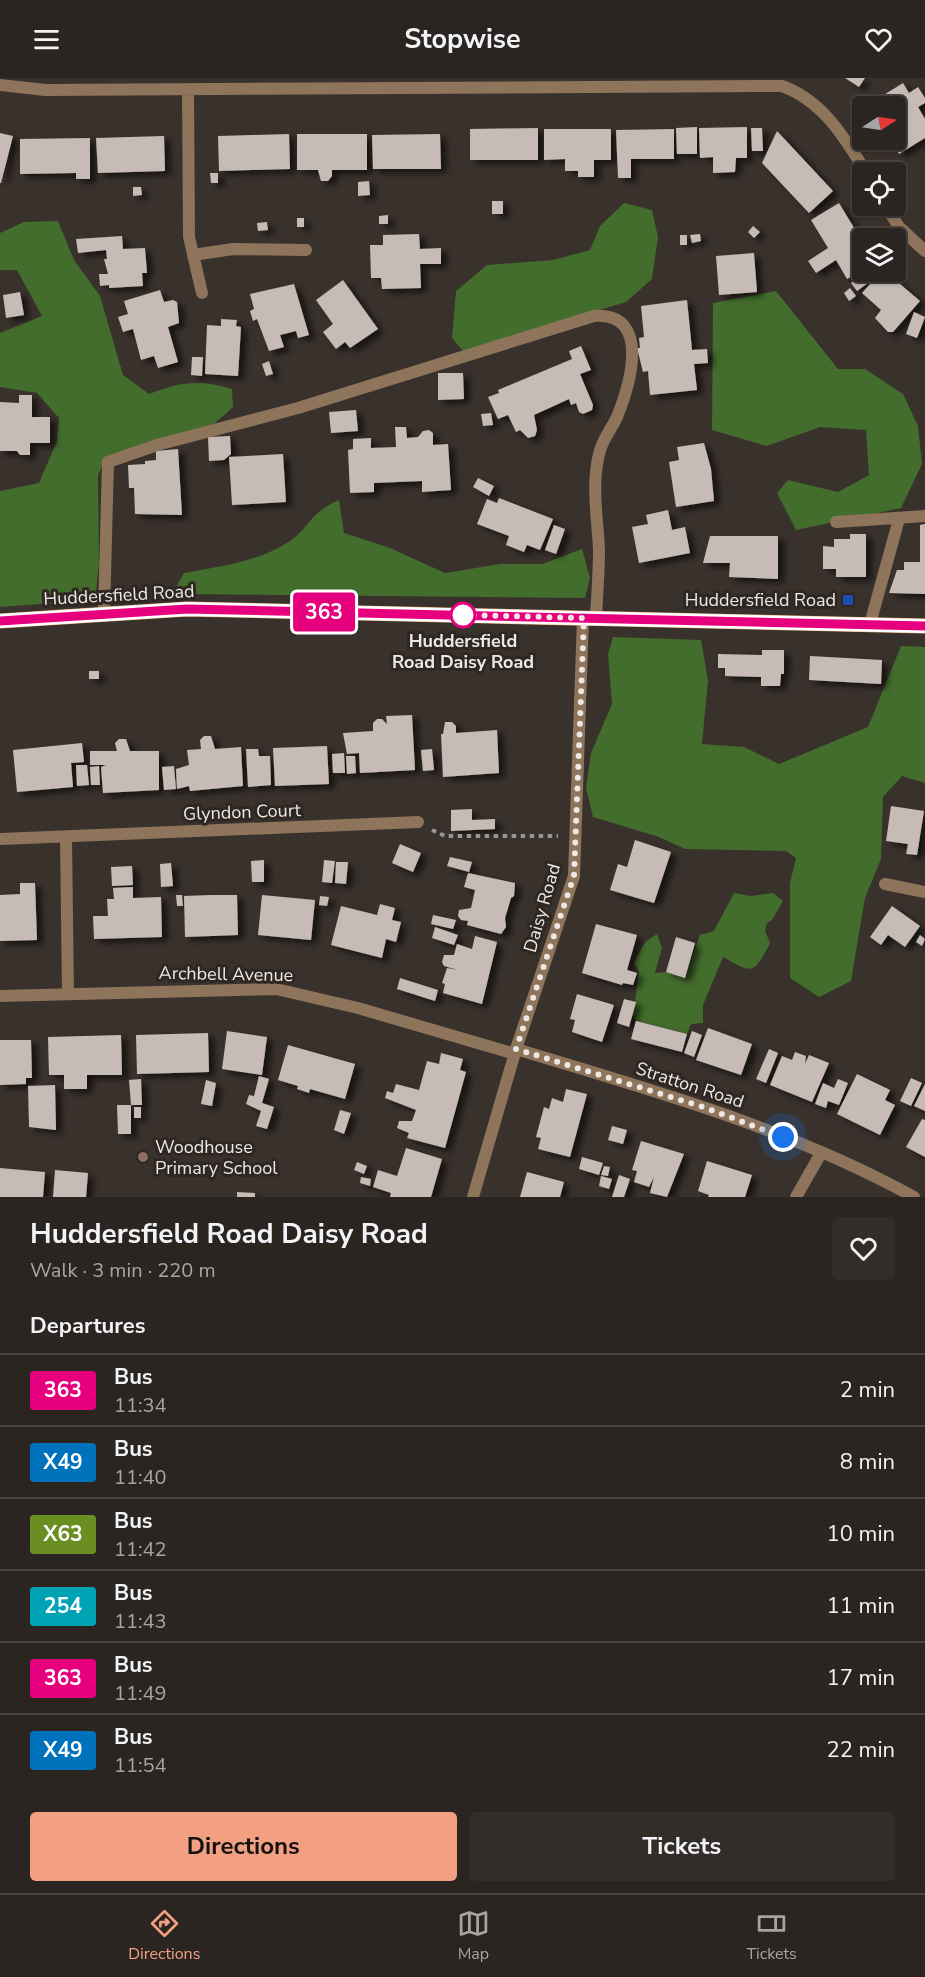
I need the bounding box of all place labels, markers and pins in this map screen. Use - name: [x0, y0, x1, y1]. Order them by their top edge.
- place label: Huddersfield Road: [685, 588, 836, 612]
- marker: Huddersfield Road: [841, 593, 855, 607]
- marker: Huddersfield Road Daisy Road: [450, 602, 476, 628]
- place label: Huddersfield Road Daisy Road: [392, 629, 534, 674]
- place label: Woodhouse Primary School: [155, 1135, 278, 1180]
- marker: Woodhouse Primary School: [136, 1150, 150, 1164]

